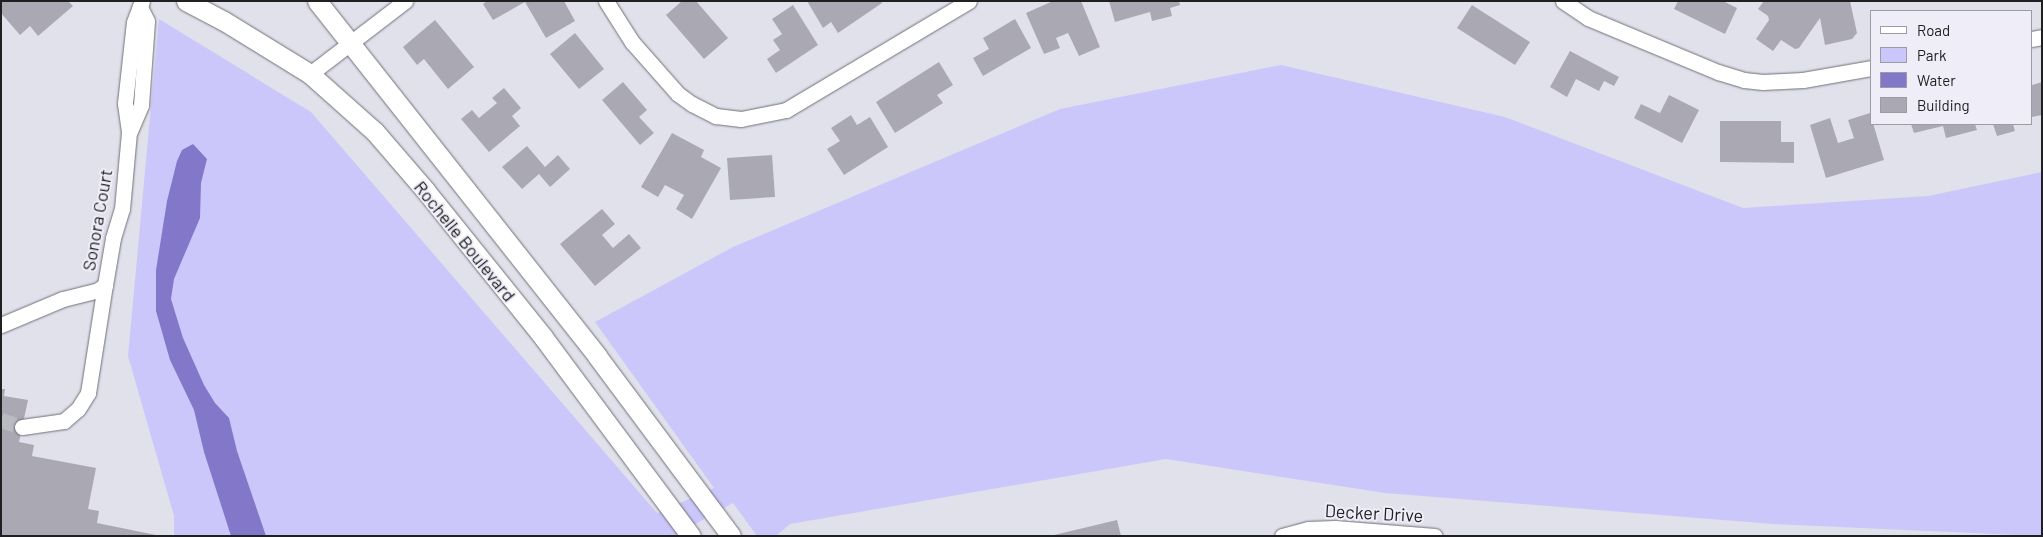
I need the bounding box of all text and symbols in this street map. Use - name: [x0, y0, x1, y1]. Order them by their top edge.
- legend: [1870, 10, 2033, 125]
- text: Road: [1917, 21, 1950, 39]
- text: Park: [1917, 46, 1946, 64]
- text: Water: [1917, 71, 1956, 89]
- text: Building: [1917, 96, 1970, 114]
- street label: Sonora Court: [77, 168, 117, 272]
- street label: Rochelle Boulevard: [410, 176, 520, 306]
- street label: Decker Drive: [1324, 500, 1424, 526]

